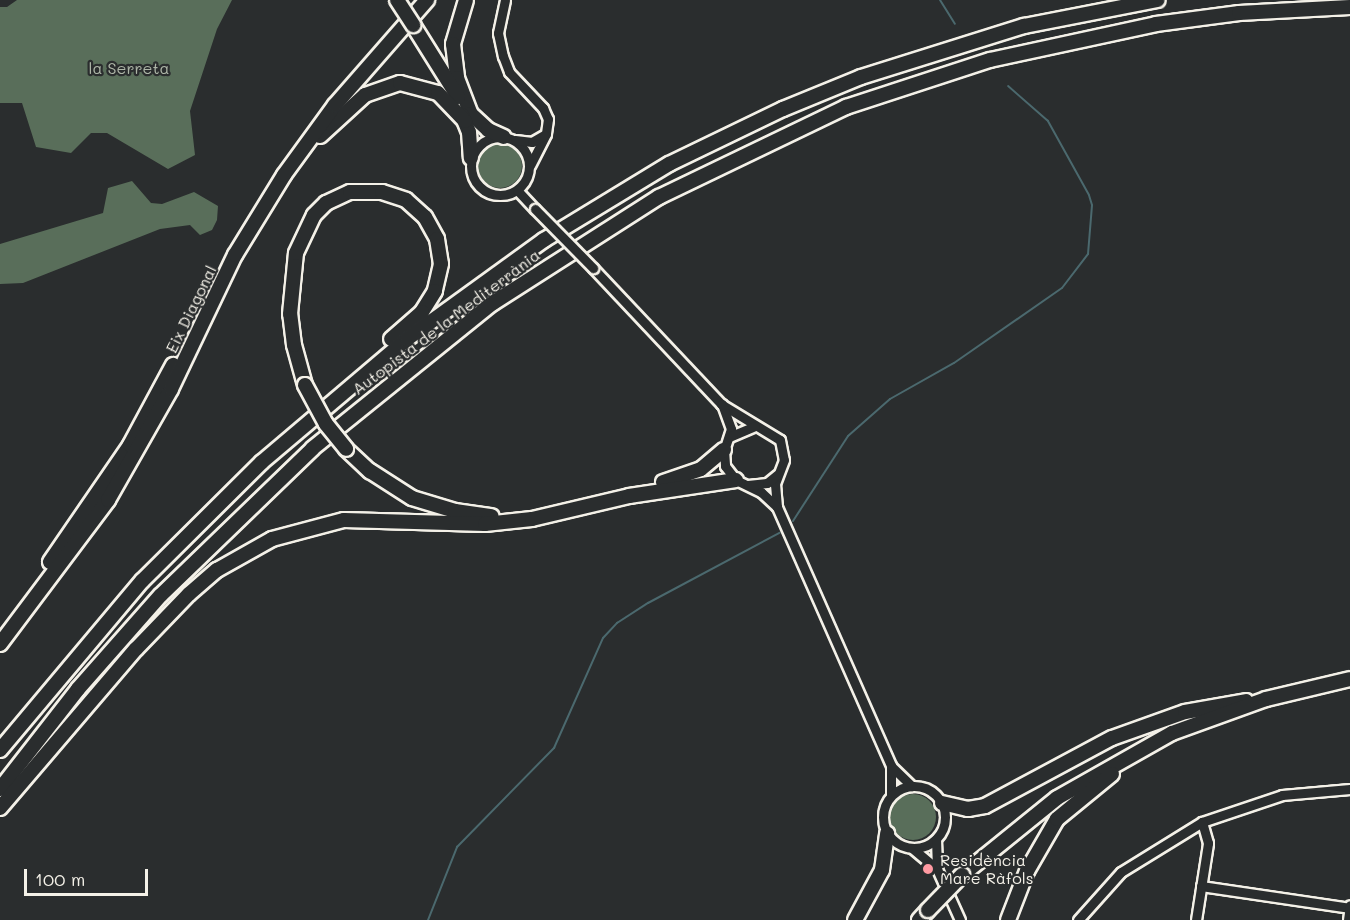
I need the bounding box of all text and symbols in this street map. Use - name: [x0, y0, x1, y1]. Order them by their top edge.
- park label: la Serreta: [89, 58, 169, 78]
- street label: Autopista de la Mediterrània: [349, 245, 543, 399]
- street label: Eix Diagonal: [162, 262, 220, 356]
- place label: Residència Mare Ràfols: [940, 850, 1034, 888]
- scale bar: [27, 857, 152, 895]
- marker: Residència Mare Ràfols: [921, 862, 935, 876]
- text: 100 m: [35, 867, 85, 891]

